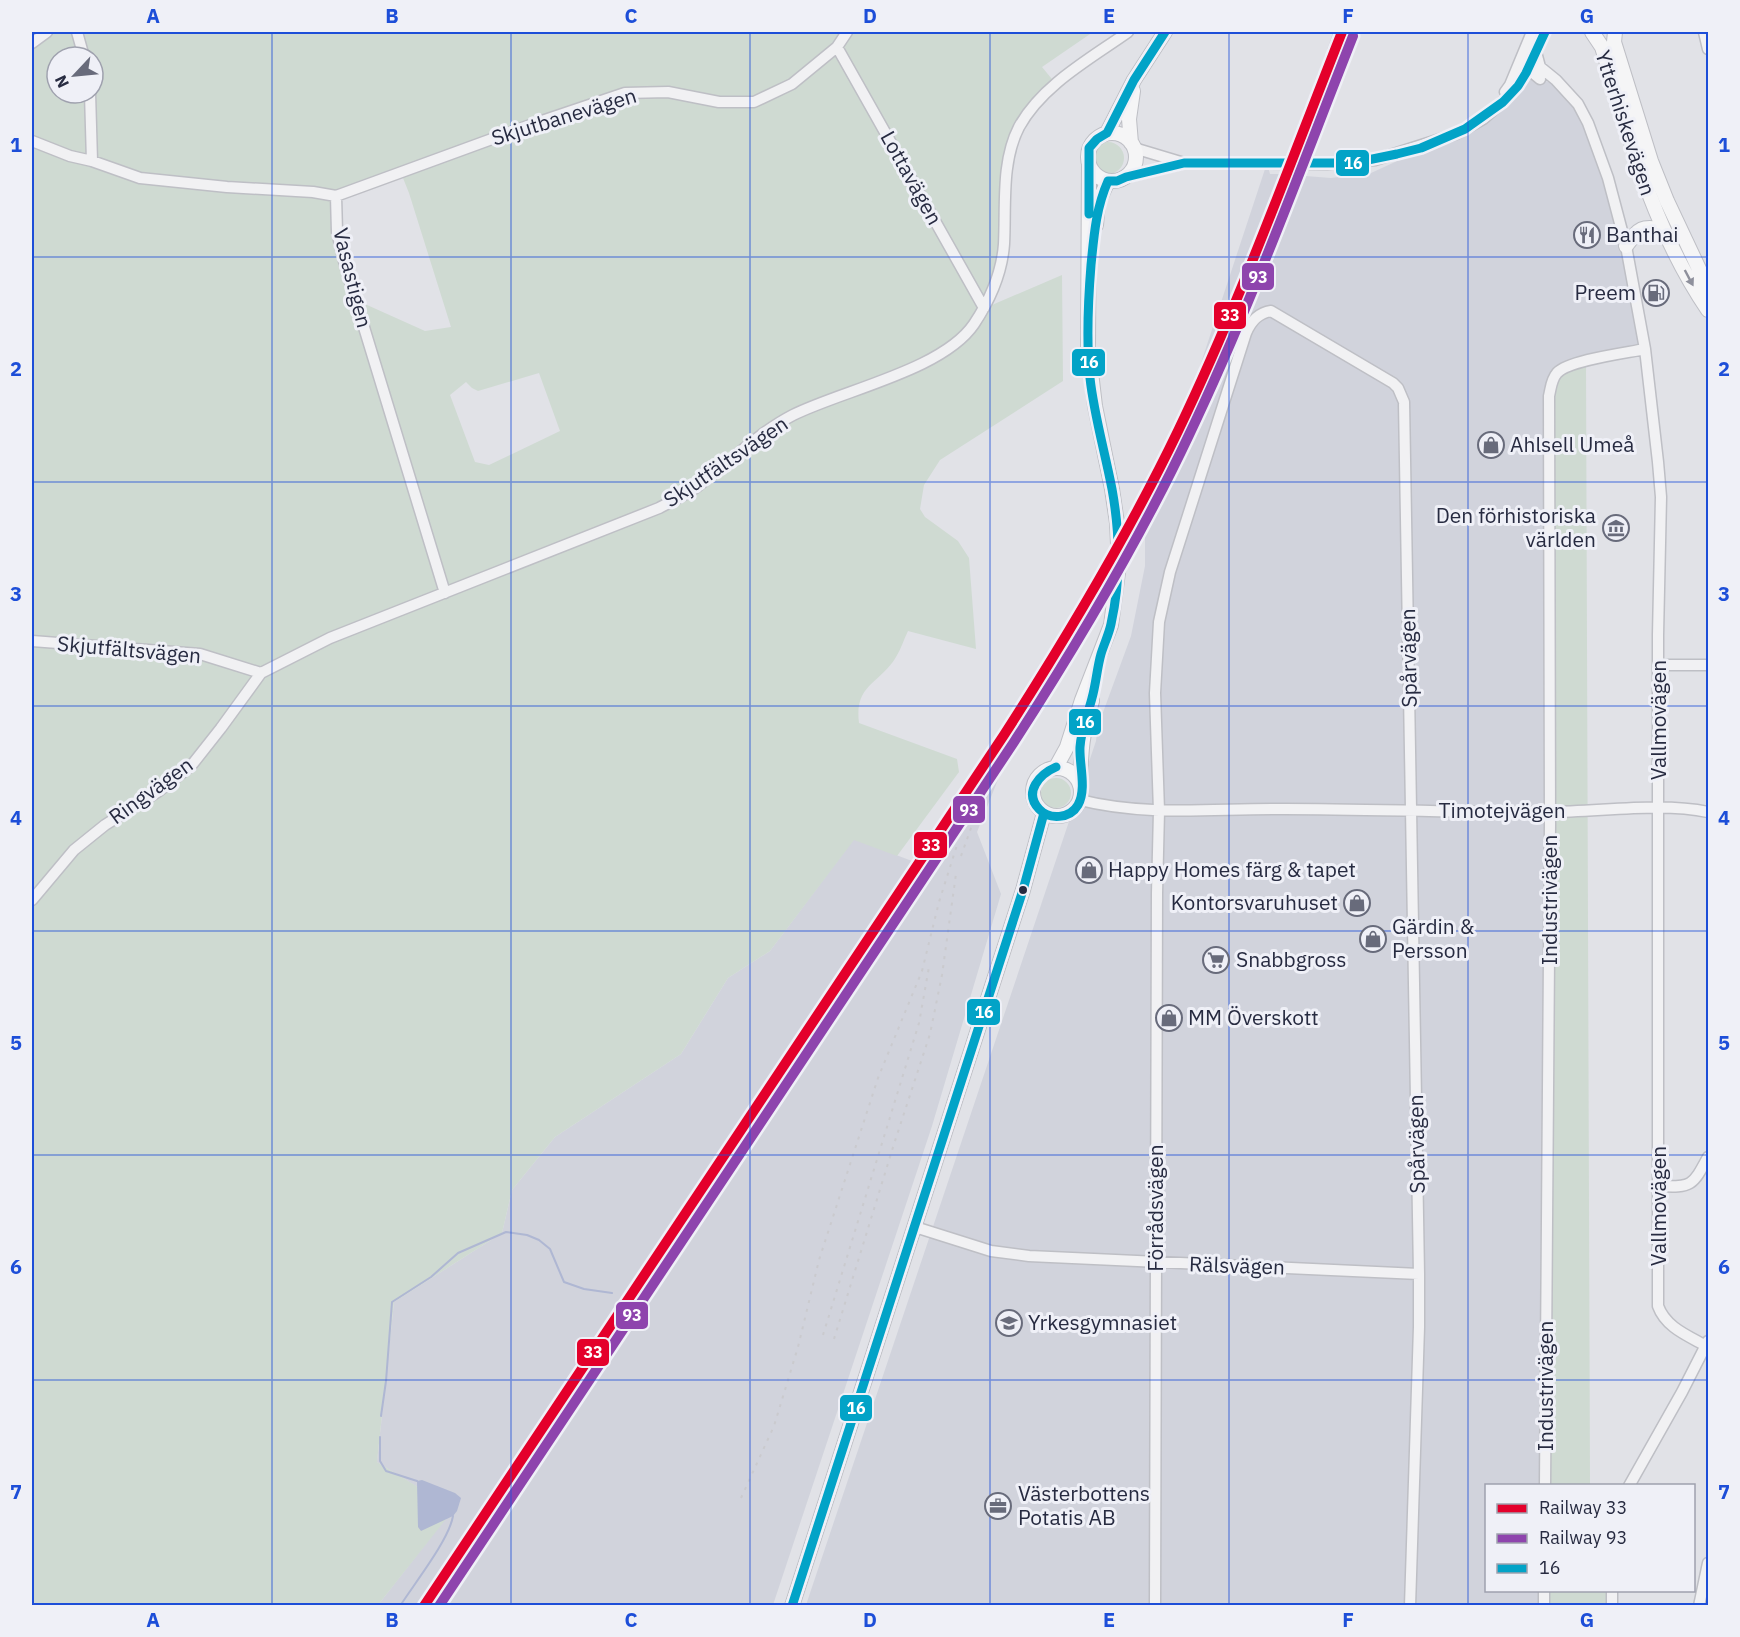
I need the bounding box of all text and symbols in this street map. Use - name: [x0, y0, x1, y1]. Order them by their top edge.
- text: A: [146, 2, 160, 29]
- text: B: [385, 2, 399, 29]
- text: C: [624, 2, 638, 29]
- text: D: [863, 2, 877, 29]
- text: E: [1103, 2, 1115, 29]
- text: F: [1342, 2, 1354, 29]
- text: G: [1580, 2, 1594, 29]
- north arrow: [45, 45, 105, 105]
- street label: Ytterhiskevägen: [1589, 46, 1663, 199]
- text: N: [50, 72, 73, 91]
- street label: Skjutbanevägen: [488, 81, 640, 151]
- street label: Lottavägen: [875, 125, 949, 230]
- text: 1: [10, 131, 22, 158]
- text: 1: [1718, 131, 1730, 158]
- line badge: 16: [1335, 149, 1370, 177]
- text: 16: [1343, 153, 1363, 173]
- restaurant icon: Banthai: [1572, 220, 1602, 250]
- place label: Banthai: [1606, 220, 1679, 248]
- street label: Vasastigen: [327, 225, 379, 331]
- line badge: 93: [1241, 262, 1275, 291]
- text: 93: [1248, 267, 1268, 287]
- one-way arrow: [1685, 269, 1694, 286]
- place label: Preem: [1574, 278, 1636, 306]
- fuel station icon: Preem: [1641, 278, 1671, 308]
- line badge: 33: [1213, 301, 1247, 330]
- text: 33: [1220, 305, 1240, 325]
- line badge: 16: [1071, 348, 1106, 377]
- text: 16: [1079, 352, 1099, 372]
- text: 2: [10, 355, 22, 382]
- text: 2: [1718, 355, 1730, 382]
- street label: Skjutfältsvägen: [658, 409, 793, 513]
- shop icon: Ahlsell Umeå: [1476, 430, 1506, 460]
- place label: Ahlsell Umeå: [1510, 430, 1634, 458]
- place label: Den förhistoriska världen: [1436, 501, 1596, 553]
- museum icon: Den förhistoriska världen: [1601, 513, 1631, 543]
- text: 3: [10, 580, 22, 607]
- text: 3: [1718, 580, 1730, 607]
- street label: Spårvägen: [1393, 608, 1423, 708]
- street label: Skjutfältsvägen: [56, 629, 202, 669]
- street label: Vallmovägen: [1644, 660, 1672, 780]
- line badge: 16: [1068, 708, 1102, 736]
- text: 16: [1075, 712, 1095, 732]
- street label: Ringvägen: [103, 750, 198, 830]
- line badge: 93: [952, 795, 986, 824]
- street label: Timotejvägen: [1438, 796, 1566, 824]
- text: 93: [959, 800, 979, 820]
- text: 4: [10, 804, 22, 831]
- text: 4: [1718, 804, 1730, 831]
- line badge: 33: [913, 831, 948, 859]
- text: 33: [921, 835, 941, 855]
- street label: Industrivägen: [1535, 835, 1563, 965]
- shop icon: Happy Homes färg & tapet: [1074, 855, 1104, 885]
- place label: Happy Homes färg & tapet: [1108, 855, 1356, 883]
- unlabelled marker: [1017, 884, 1029, 896]
- place label: Kontorsvaruhuset: [1171, 888, 1338, 916]
- shop icon: Kontorsvaruhuset: [1342, 888, 1372, 918]
- place label: Gärdin & Persson: [1392, 912, 1475, 964]
- shop icon: Gärdin & Persson: [1358, 924, 1388, 954]
- supermarket icon: Snabbgross: [1201, 945, 1231, 975]
- place label: Snabbgross: [1236, 945, 1346, 973]
- line badge: 16: [966, 998, 1001, 1026]
- text: 16: [974, 1002, 994, 1022]
- shop icon: MM Överskott: [1154, 1003, 1184, 1033]
- place label: MM Överskott: [1188, 1003, 1319, 1031]
- text: 5: [10, 1029, 22, 1056]
- text: 5: [1718, 1029, 1730, 1056]
- street label: Spårvägen: [1401, 1094, 1431, 1194]
- street label: Förrådsvägen: [1141, 1144, 1169, 1272]
- street label: Vallmovägen: [1644, 1146, 1672, 1266]
- street label: Rälsvägen: [1189, 1249, 1285, 1281]
- text: 6: [10, 1253, 22, 1280]
- text: 6: [1718, 1253, 1730, 1280]
- line badge: 93: [615, 1301, 649, 1330]
- text: 93: [622, 1305, 642, 1325]
- school or university icon: Yrkesgymnasiet: [994, 1308, 1024, 1338]
- place label: Yrkesgymnasiet: [1028, 1308, 1177, 1336]
- street label: Industrivägen: [1531, 1321, 1559, 1451]
- line badge: 33: [576, 1338, 610, 1367]
- text: 33: [583, 1342, 603, 1362]
- line badge: 16: [839, 1394, 873, 1422]
- text: 16: [846, 1398, 866, 1418]
- text: 7: [10, 1478, 22, 1505]
- text: 7: [1718, 1478, 1730, 1505]
- place label: Västerbottens Potatis AB: [1018, 1479, 1150, 1531]
- legend: [1485, 1484, 1695, 1592]
- office icon: Västerbottens Potatis AB: [983, 1491, 1013, 1521]
- text: Railway 33: [1539, 1496, 1627, 1519]
- text: Railway 93: [1539, 1526, 1627, 1549]
- text: 16: [1539, 1556, 1561, 1579]
- text: A: [146, 1606, 160, 1633]
- text: B: [385, 1606, 399, 1633]
- text: C: [624, 1606, 638, 1633]
- text: D: [863, 1606, 877, 1633]
- text: E: [1103, 1606, 1115, 1633]
- text: F: [1342, 1606, 1354, 1633]
- text: G: [1580, 1606, 1594, 1633]

